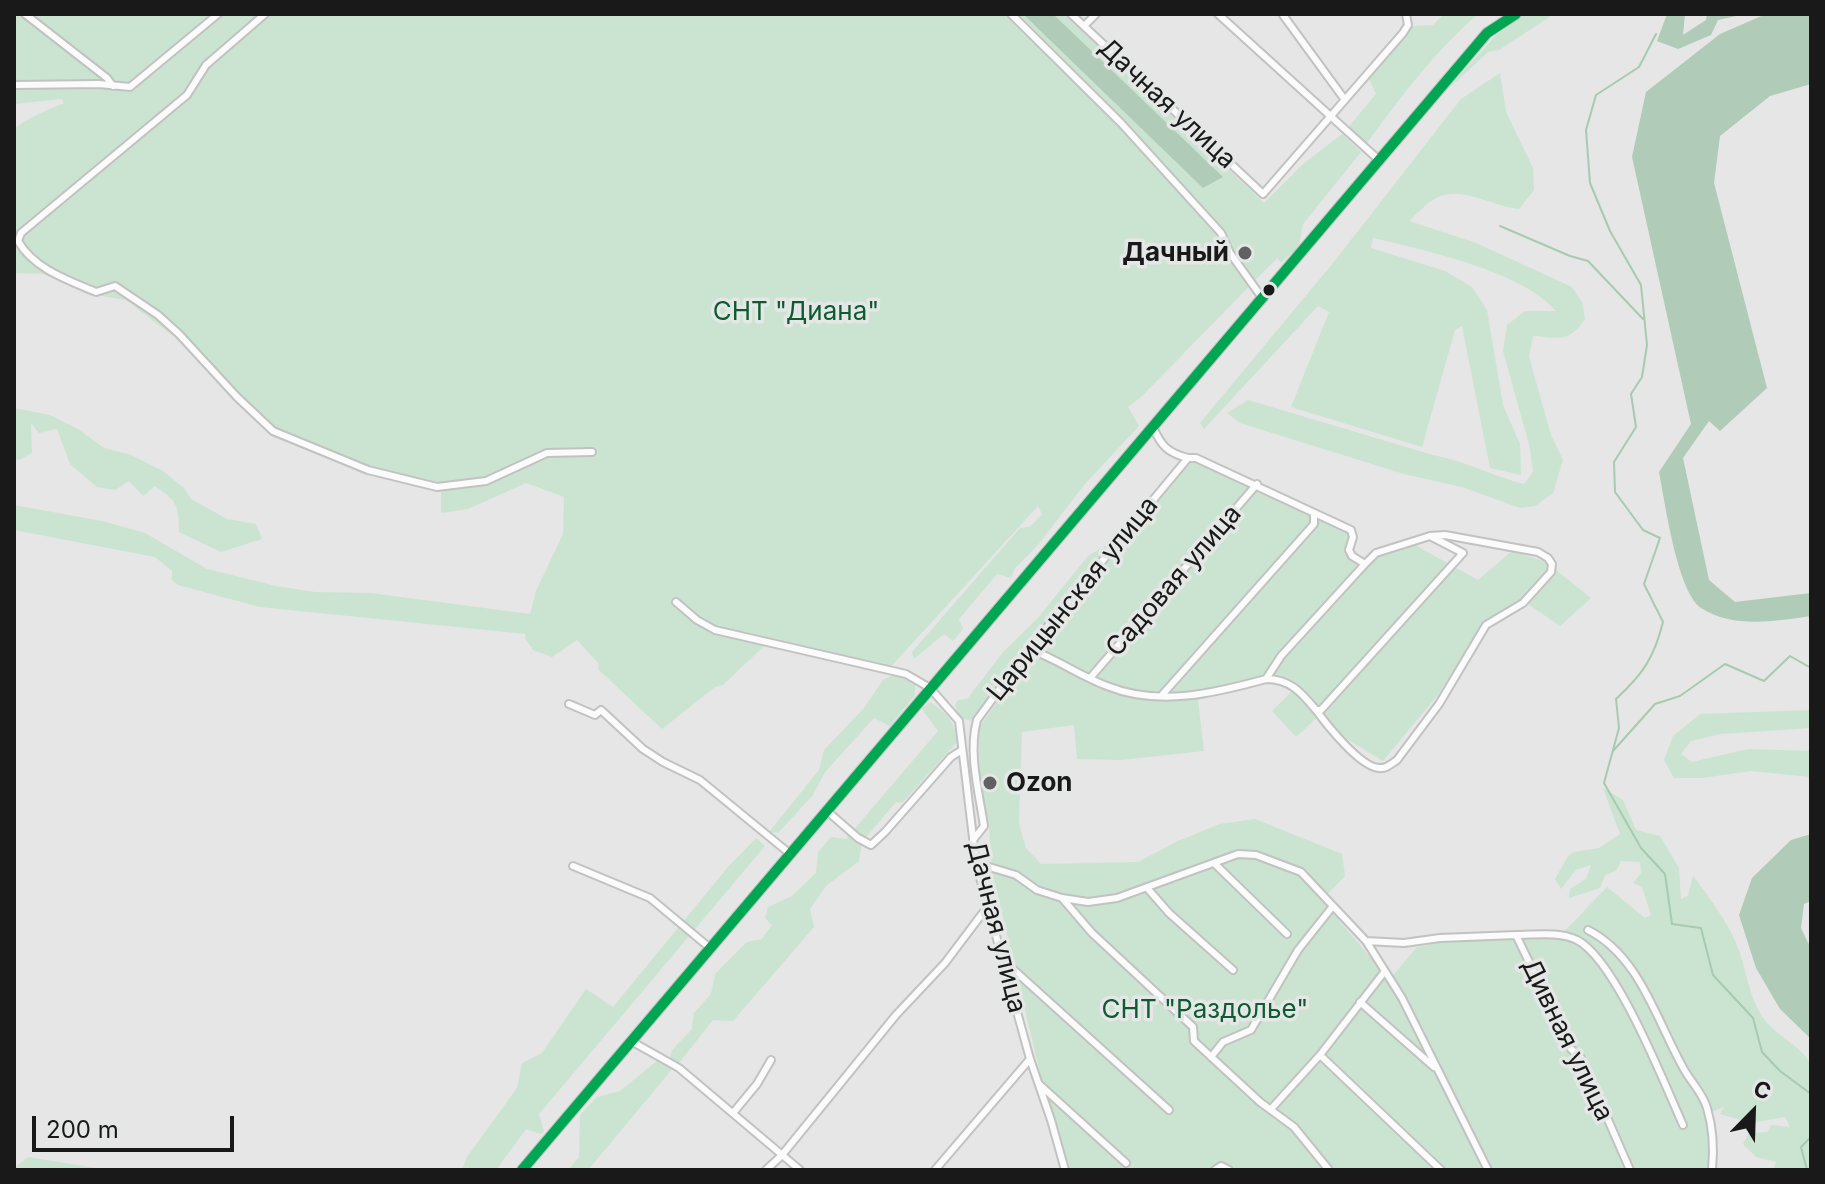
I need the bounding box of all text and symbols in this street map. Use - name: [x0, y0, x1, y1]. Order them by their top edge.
- street label: Дачная улица: [1092, 32, 1242, 176]
- place label: Дачный: [1122, 237, 1229, 269]
- marker: Дачный: [1236, 244, 1254, 262]
- unlabelled marker: [1261, 282, 1277, 298]
- park label: СНТ "Диана": [713, 296, 879, 328]
- street label: Царицынская улица: [981, 491, 1165, 707]
- street label: Садовая улица: [1100, 499, 1248, 663]
- place label: Ozon: [1006, 767, 1073, 799]
- marker: Ozon: [981, 774, 999, 792]
- street label: Дачная улица: [960, 838, 1032, 1016]
- street label: Дивная улица: [1514, 954, 1620, 1126]
- park label: СНТ "Раздолье": [1102, 994, 1308, 1026]
- north arrow: [1713, 1072, 1793, 1152]
- text: С: [1750, 1075, 1775, 1105]
- scale bar: [36, 1100, 238, 1150]
- text: 200 m: [46, 1115, 119, 1144]

